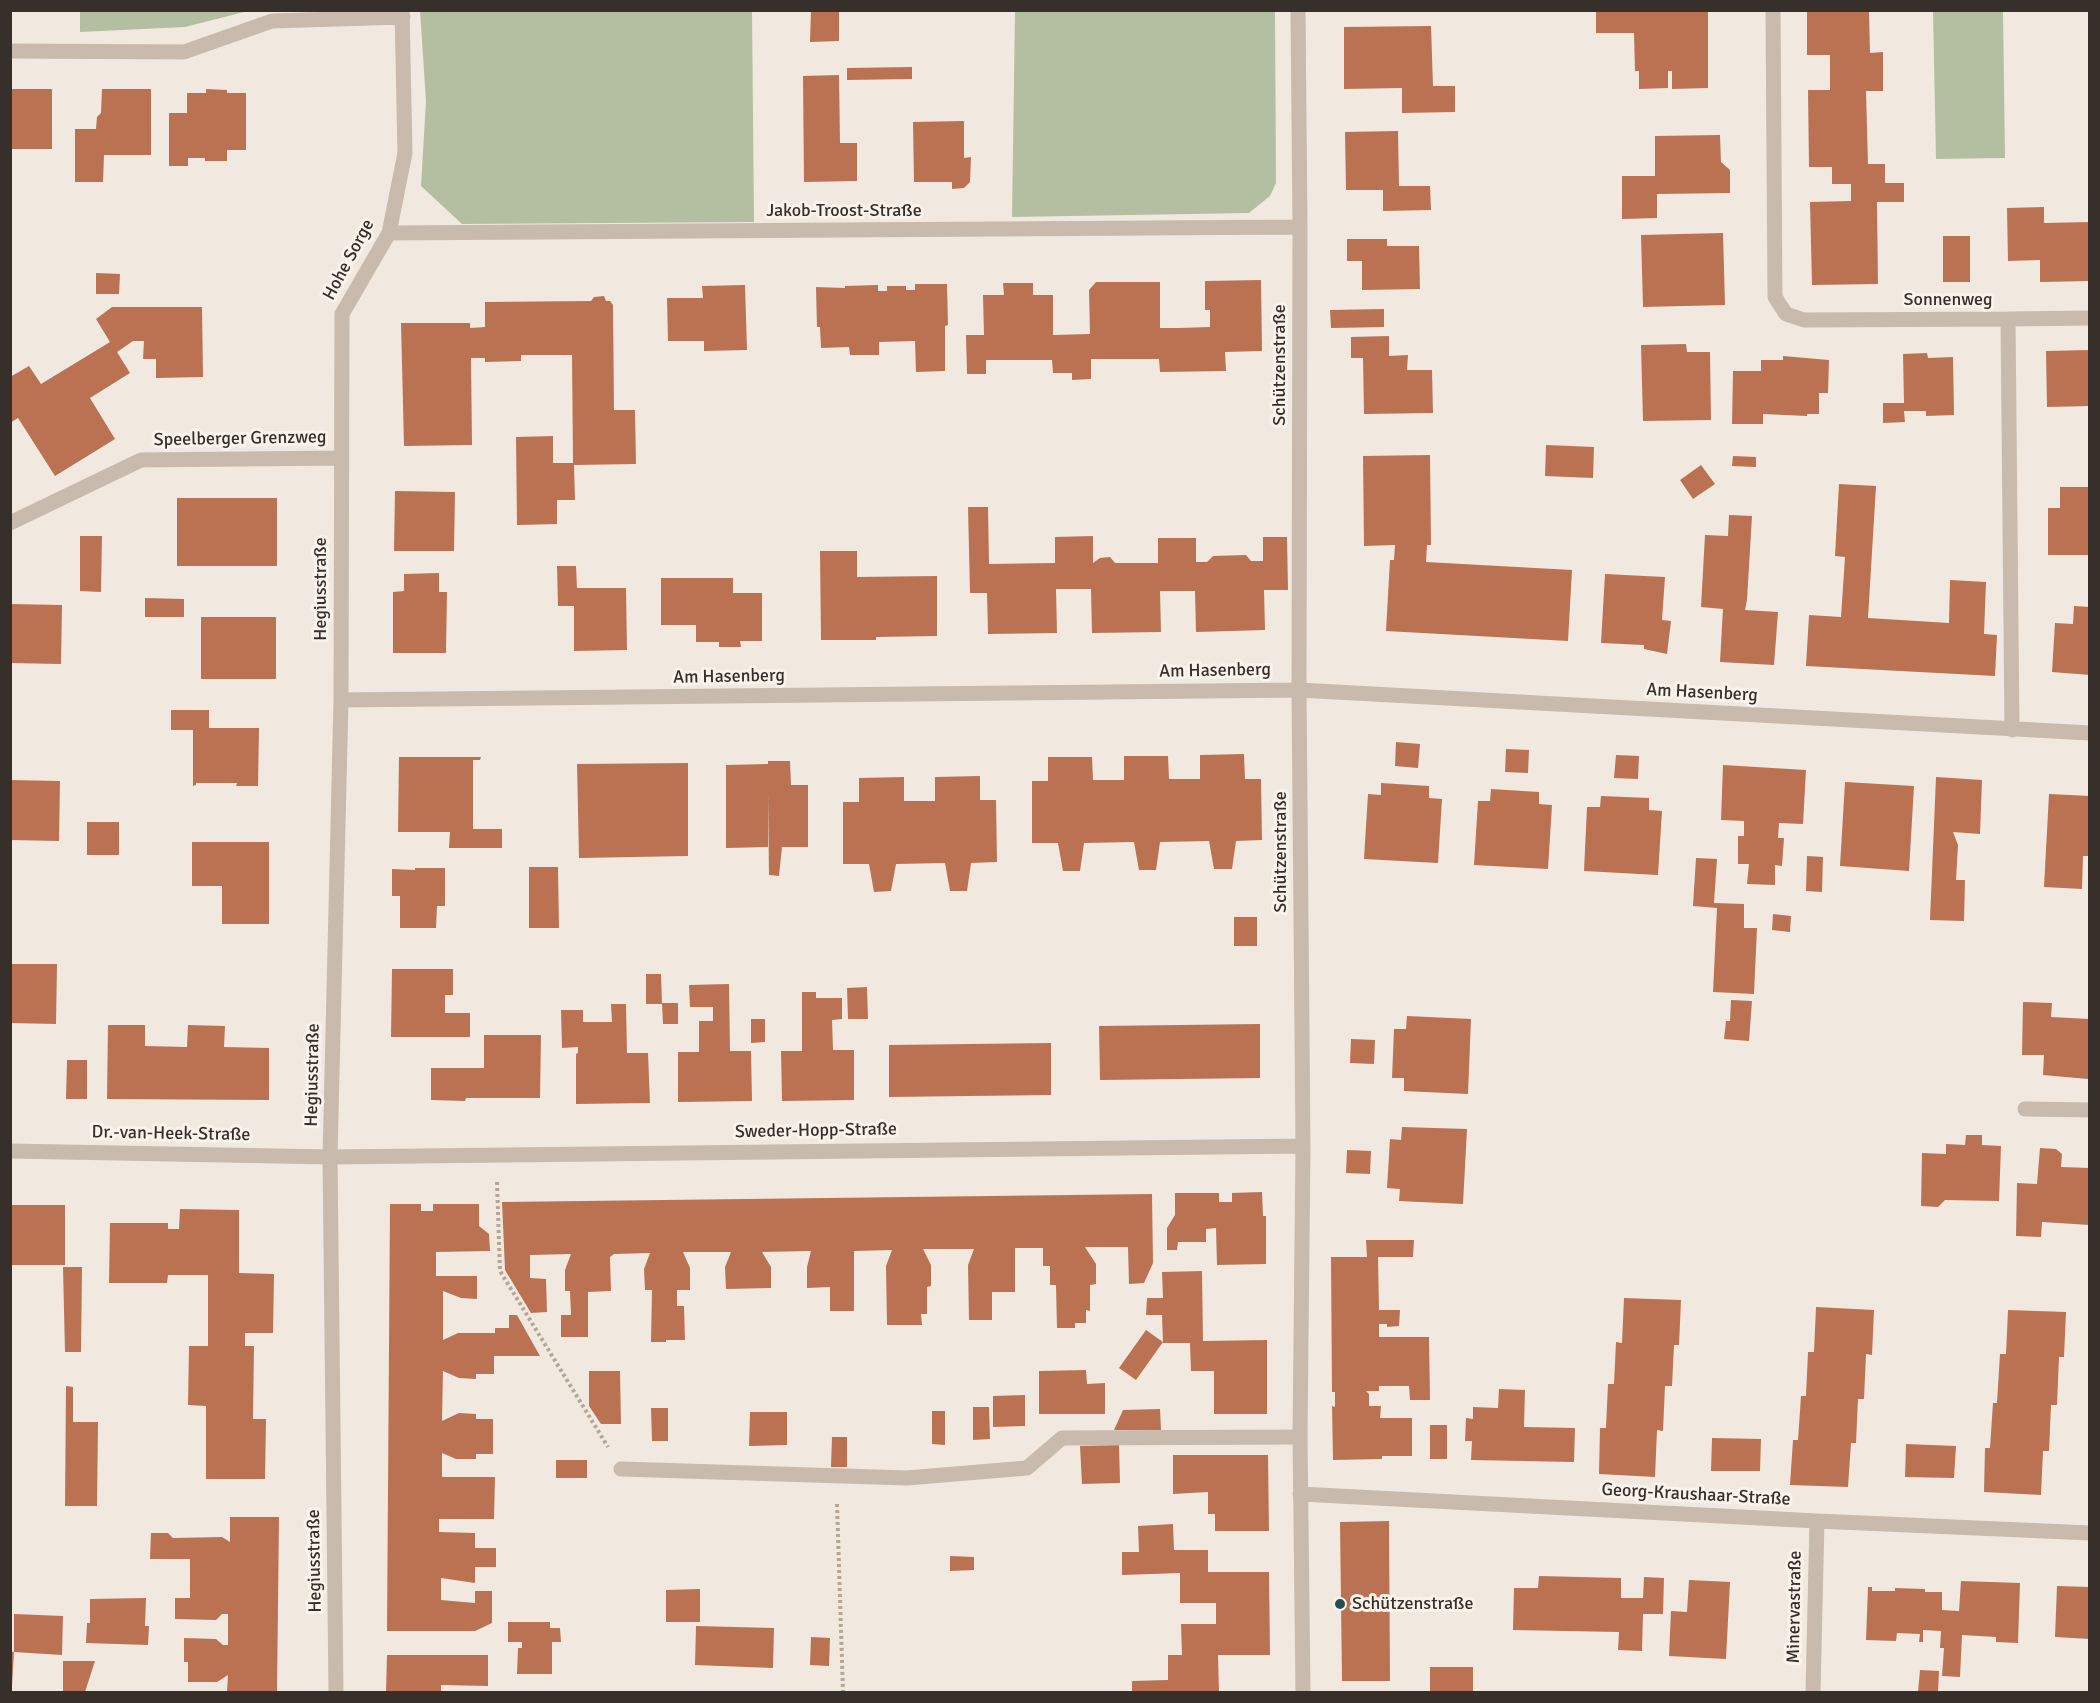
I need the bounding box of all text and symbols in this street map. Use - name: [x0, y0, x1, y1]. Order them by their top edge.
- street label: Jakob-Troost-Straße: [766, 200, 922, 222]
- street label: Hohe Sorge: [319, 216, 379, 304]
- street label: Sonnenweg: [1904, 289, 1992, 311]
- street label: Schützenstraße: [1269, 304, 1291, 426]
- street label: Speelberger Grenzweg: [153, 427, 327, 451]
- street label: Hegiusstraße: [310, 537, 332, 641]
- street label: Am Hasenberg: [1159, 659, 1271, 683]
- street label: Am Hasenberg: [673, 665, 785, 689]
- street label: Am Hasenberg: [1646, 679, 1758, 707]
- street label: Schützenstraße: [1270, 791, 1292, 913]
- street label: Hegiusstraße: [301, 1023, 325, 1127]
- street label: Sweder-Hopp-Straße: [735, 1119, 897, 1143]
- street label: Dr.-van-Heek-Straße: [91, 1122, 251, 1146]
- street label: Georg-Kraushaar-Straße: [1601, 1479, 1791, 1511]
- street label: Hegiusstraße: [303, 1509, 327, 1613]
- street label: Minervastraße: [1783, 1550, 1807, 1664]
- place label: Schützenstraße: [1352, 1593, 1473, 1615]
- marker: Schützenstraße: [1333, 1597, 1347, 1611]

